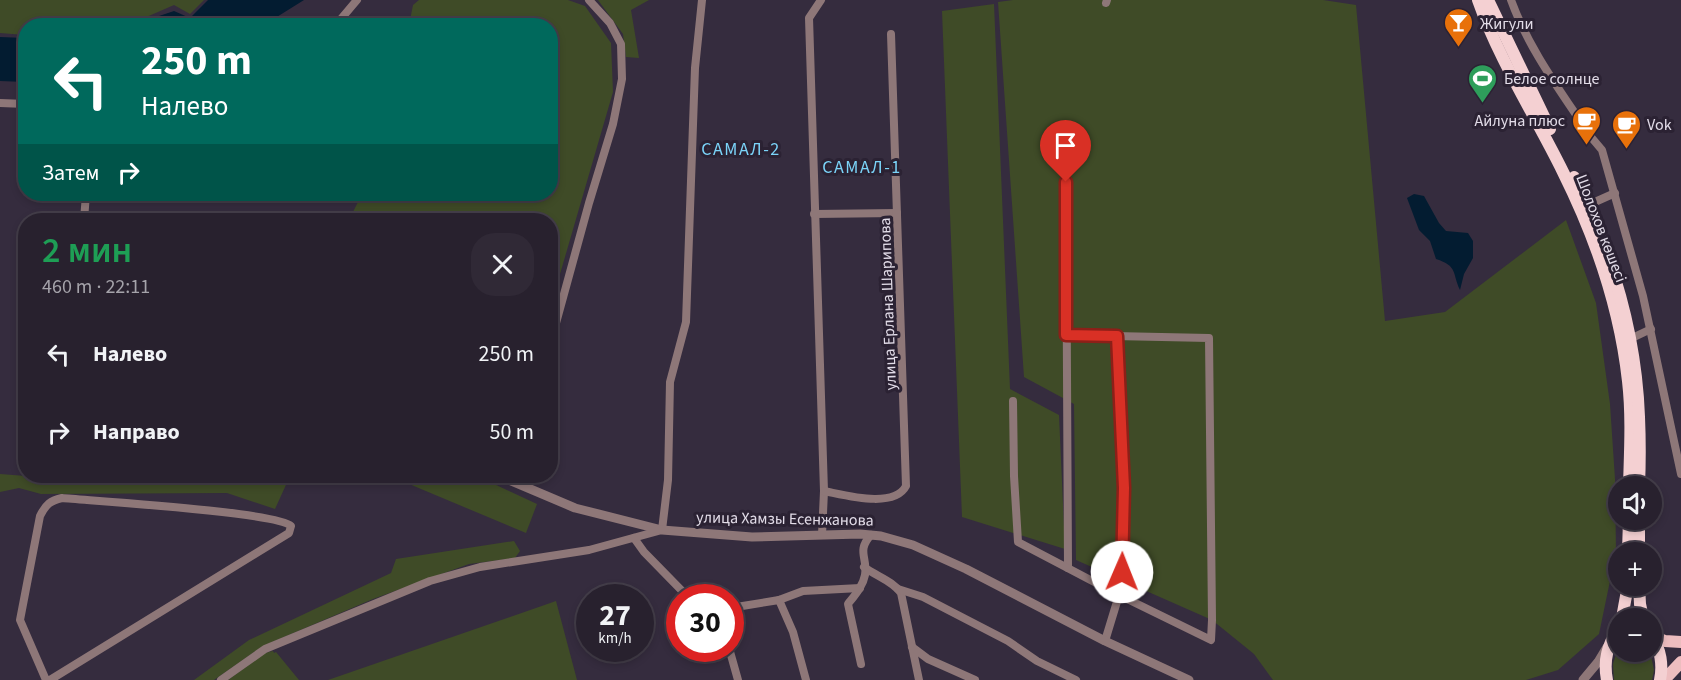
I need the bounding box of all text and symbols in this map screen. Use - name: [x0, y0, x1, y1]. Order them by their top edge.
- bar icon: Жигули: [1443, 7, 1475, 49]
- place label: Жигули: [1480, 13, 1534, 35]
- text: 250 m: [141, 31, 252, 91]
- icon: left: [42, 42, 120, 120]
- sports icon: Белое солнце: [1467, 62, 1499, 104]
- place label: Белое солнце: [1504, 68, 1600, 90]
- text: Налево: [141, 87, 228, 126]
- cafe icon: Айлуна плюс: [1570, 104, 1602, 146]
- cafe icon: Vok: [1610, 108, 1642, 150]
- place label: Айлуна плюс: [1475, 110, 1565, 132]
- place label: Vok: [1647, 114, 1672, 136]
- pin: [1040, 120, 1091, 182]
- icon: arrive: [1049, 129, 1082, 162]
- district label: САМАЛ-2: [701, 137, 781, 162]
- district label: САМАЛ-1: [822, 155, 902, 180]
- icon: right: [112, 156, 145, 189]
- text: Затем: [42, 157, 100, 189]
- street label: Шолохов көшесі: [1570, 171, 1632, 285]
- street label: улица Ерлана Шарипова: [874, 217, 902, 391]
- text: 2 мин: [42, 225, 132, 276]
- button: close: [471, 233, 534, 296]
- text: 460 m · 22:11: [42, 273, 150, 301]
- icon: left: [42, 338, 75, 371]
- text: Налево: [93, 338, 167, 370]
- text: 250 m: [479, 338, 534, 370]
- icon: right: [42, 416, 75, 449]
- text: Направо: [93, 416, 180, 448]
- text: 50 m: [489, 416, 534, 448]
- map controls: [1608, 476, 1662, 662]
- button: sound: [1608, 476, 1662, 530]
- street label: улица Хамзы Есенжанова: [696, 506, 874, 532]
- position arrow: [1090, 540, 1154, 604]
- button: +: [1608, 542, 1662, 596]
- speed limit sign: 30: [666, 584, 744, 662]
- text: 27: [599, 594, 631, 637]
- button: −: [1608, 608, 1662, 662]
- text: km/h: [598, 628, 632, 649]

